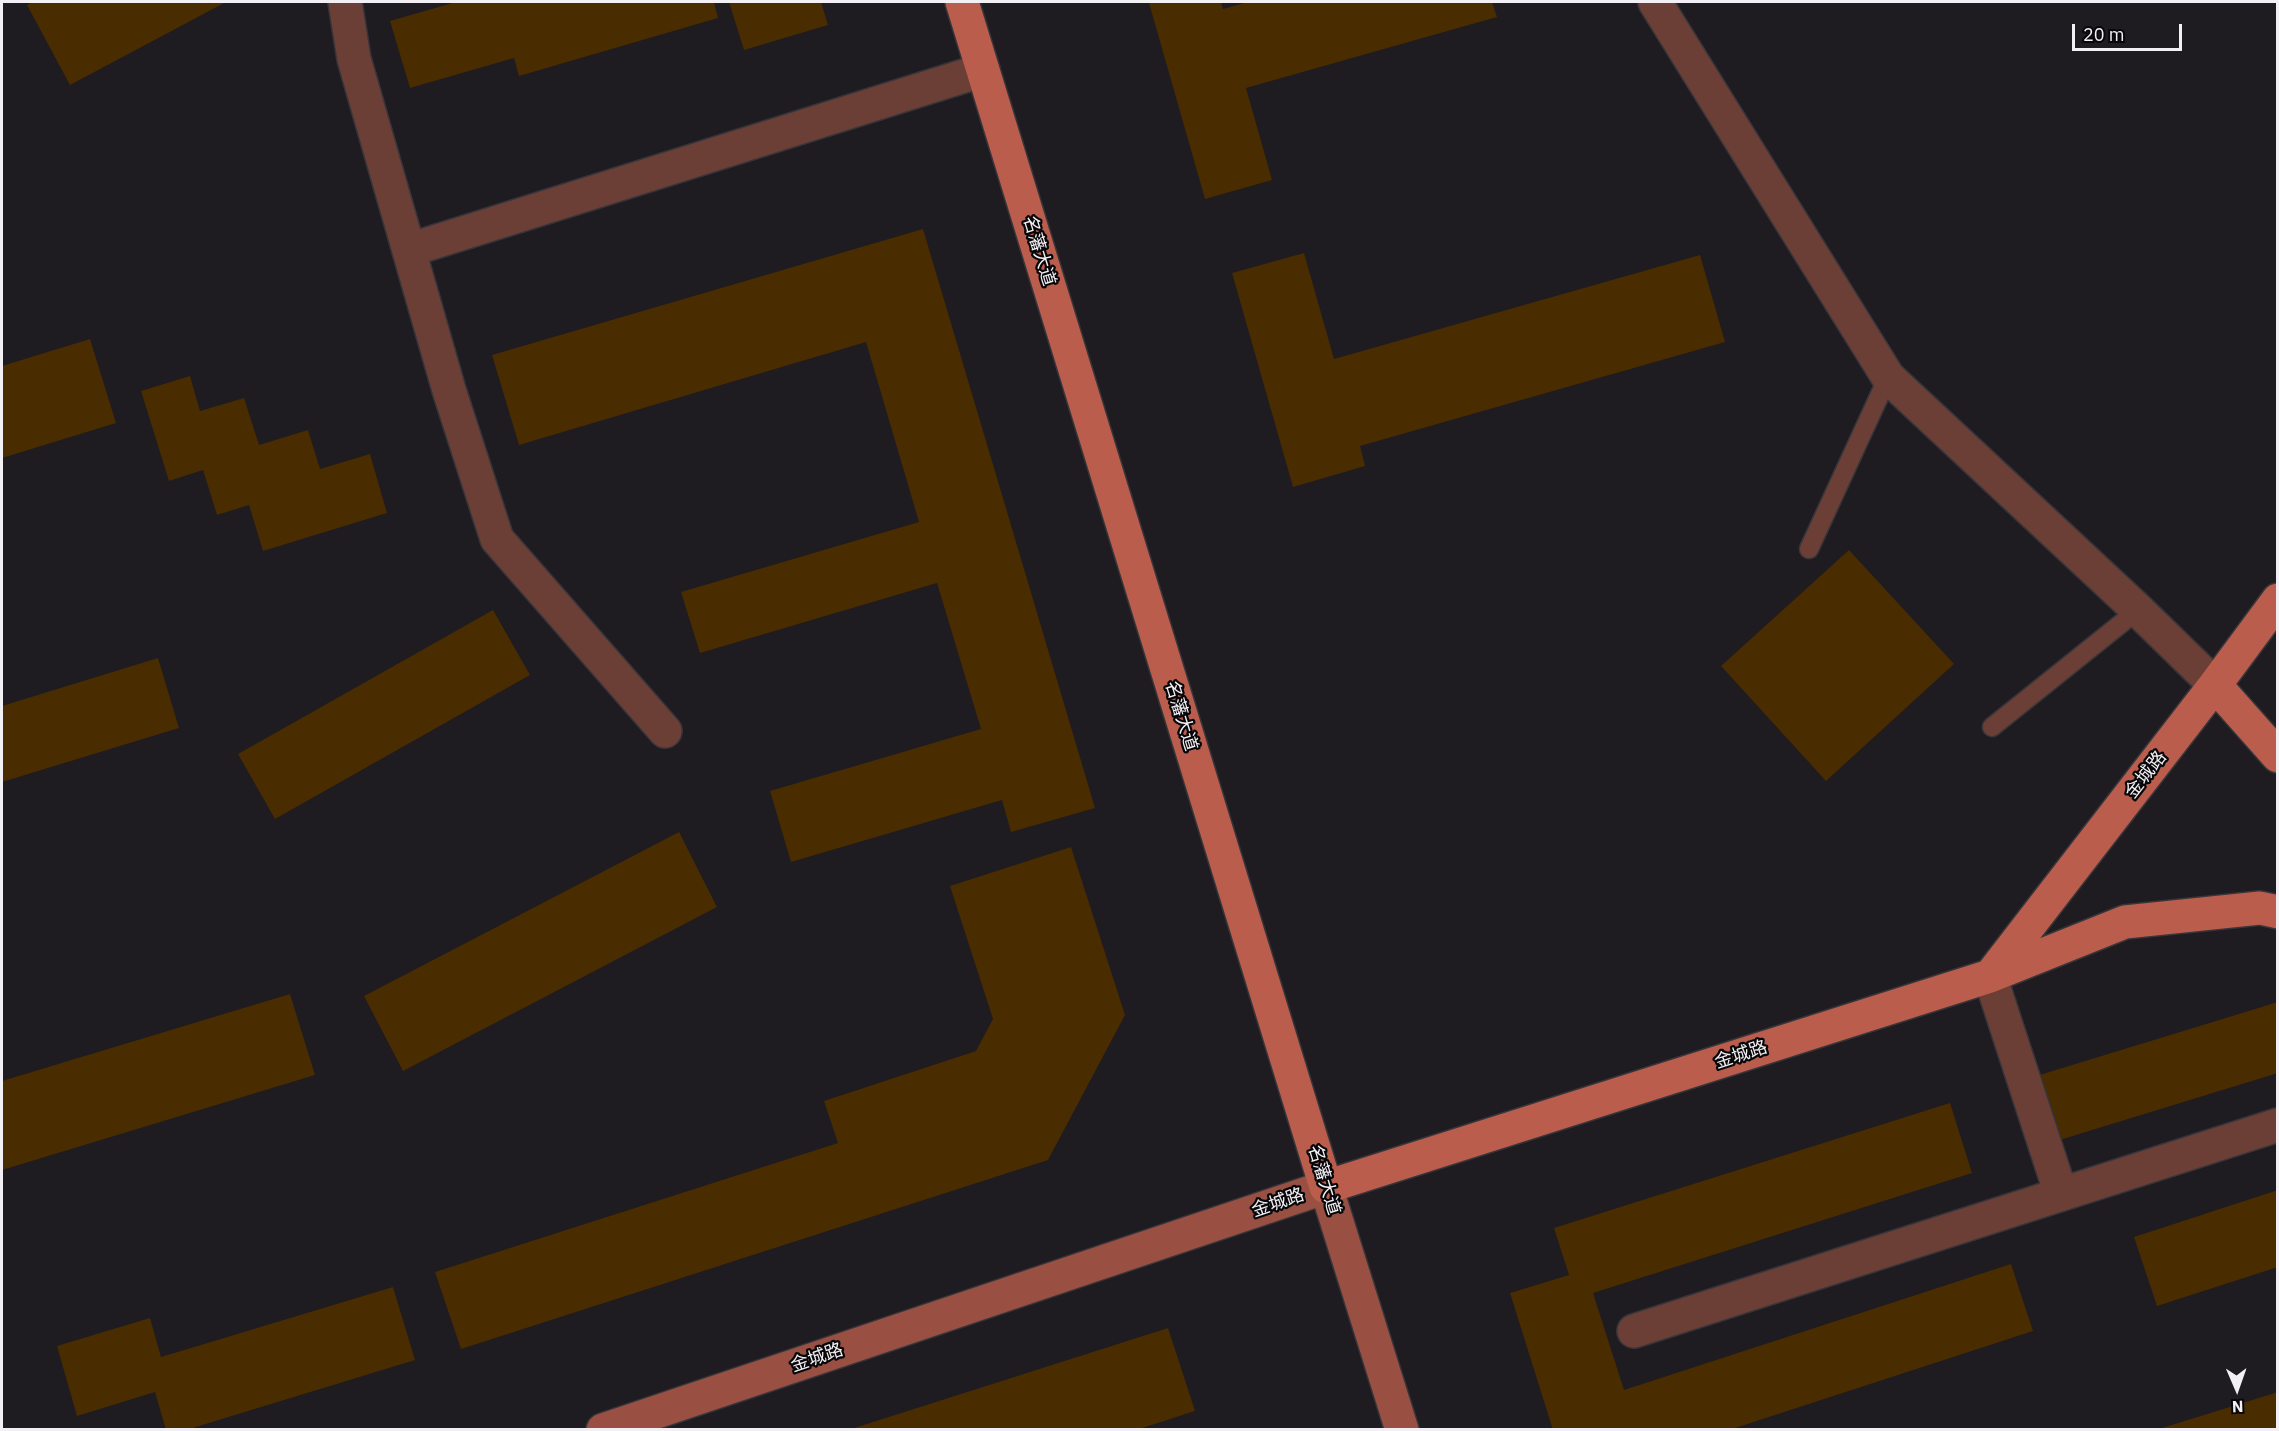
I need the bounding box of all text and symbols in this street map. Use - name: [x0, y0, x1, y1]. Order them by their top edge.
- scale bar: [2075, 12, 2184, 50]
- text: 20 m: [2083, 23, 2125, 46]
- street label: 名藩大道: [1018, 213, 1060, 289]
- street label: 名藩大道: [1160, 678, 1202, 754]
- street label: 金城路: [2121, 747, 2171, 803]
- street label: 金城路: [1712, 1036, 1770, 1074]
- street label: 名藩大道: [1303, 1142, 1345, 1218]
- street label: 金城路: [1249, 1184, 1307, 1222]
- street label: 金城路: [788, 1339, 846, 1377]
- north arrow: [2207, 1359, 2267, 1419]
- text: N: [2231, 1397, 2244, 1417]

